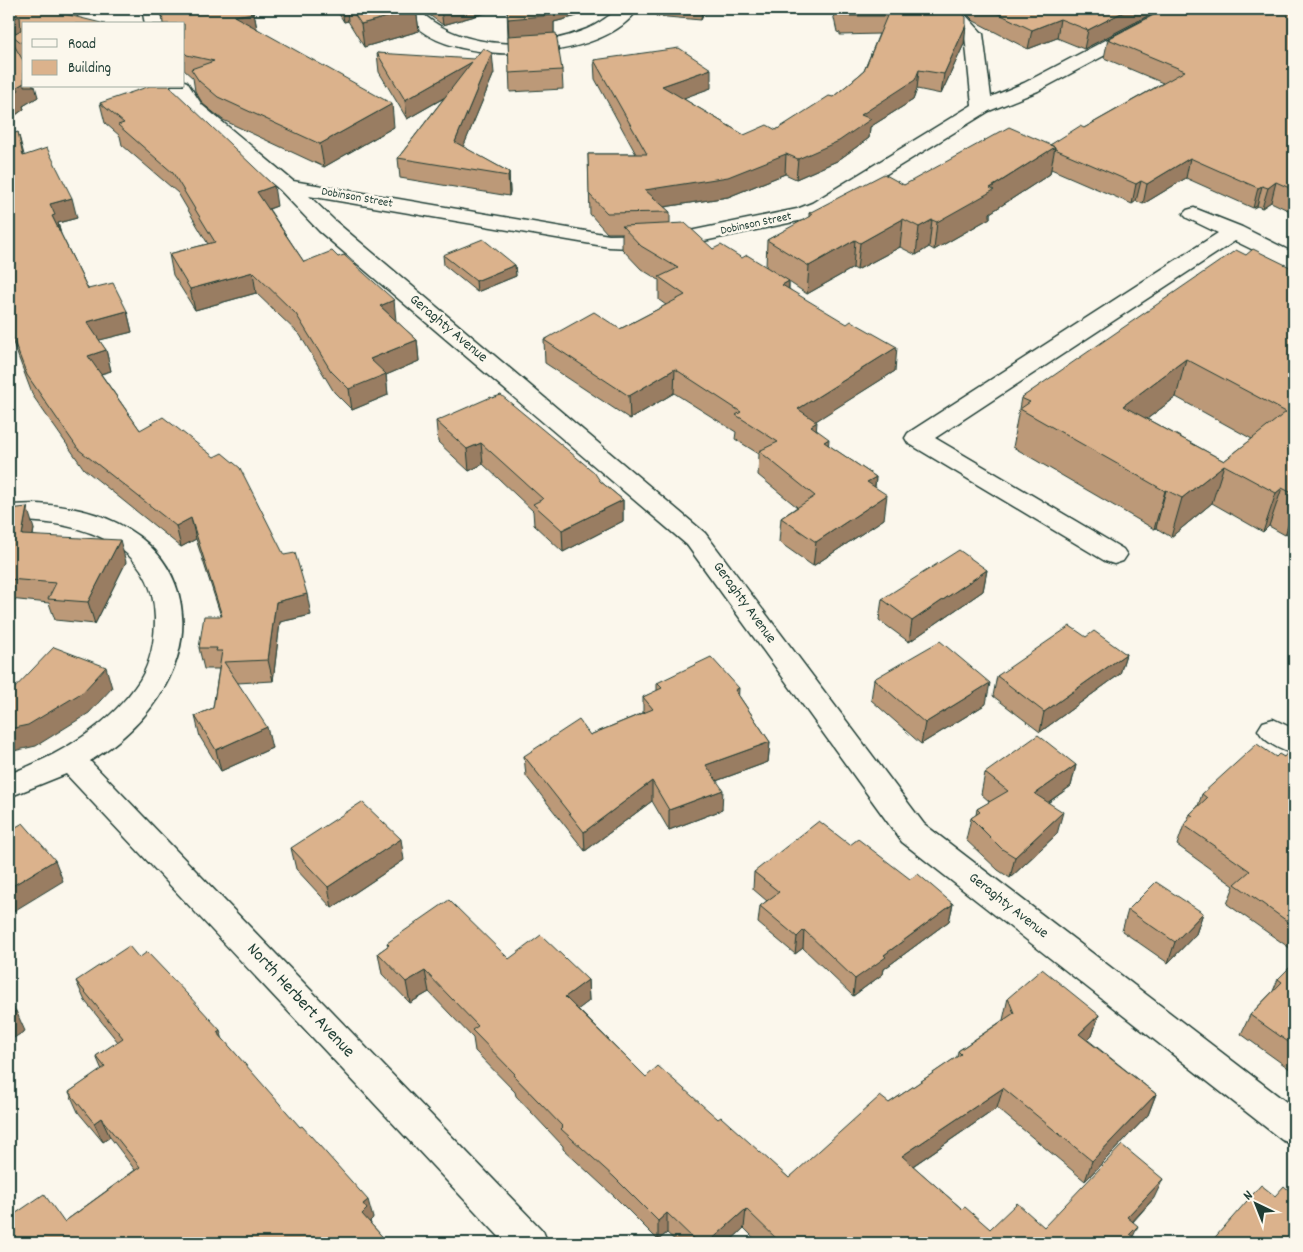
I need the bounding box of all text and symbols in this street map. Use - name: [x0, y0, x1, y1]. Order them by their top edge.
- legend: [22, 22, 185, 88]
- text: Road: [68, 34, 96, 56]
- text: Building: [68, 58, 111, 80]
- street label: Dobinson Street: [320, 183, 395, 213]
- street label: Dobinson Street: [719, 208, 794, 240]
- street label: Geraghty Avenue: [404, 290, 492, 369]
- street label: Geraghty Avenue: [707, 558, 781, 649]
- street label: Geraghty Avenue: [963, 868, 1053, 945]
- street label: North Herbert Avenue: [240, 938, 360, 1064]
- north arrow: [1230, 1180, 1280, 1230]
- text: N: [1239, 1186, 1258, 1206]

